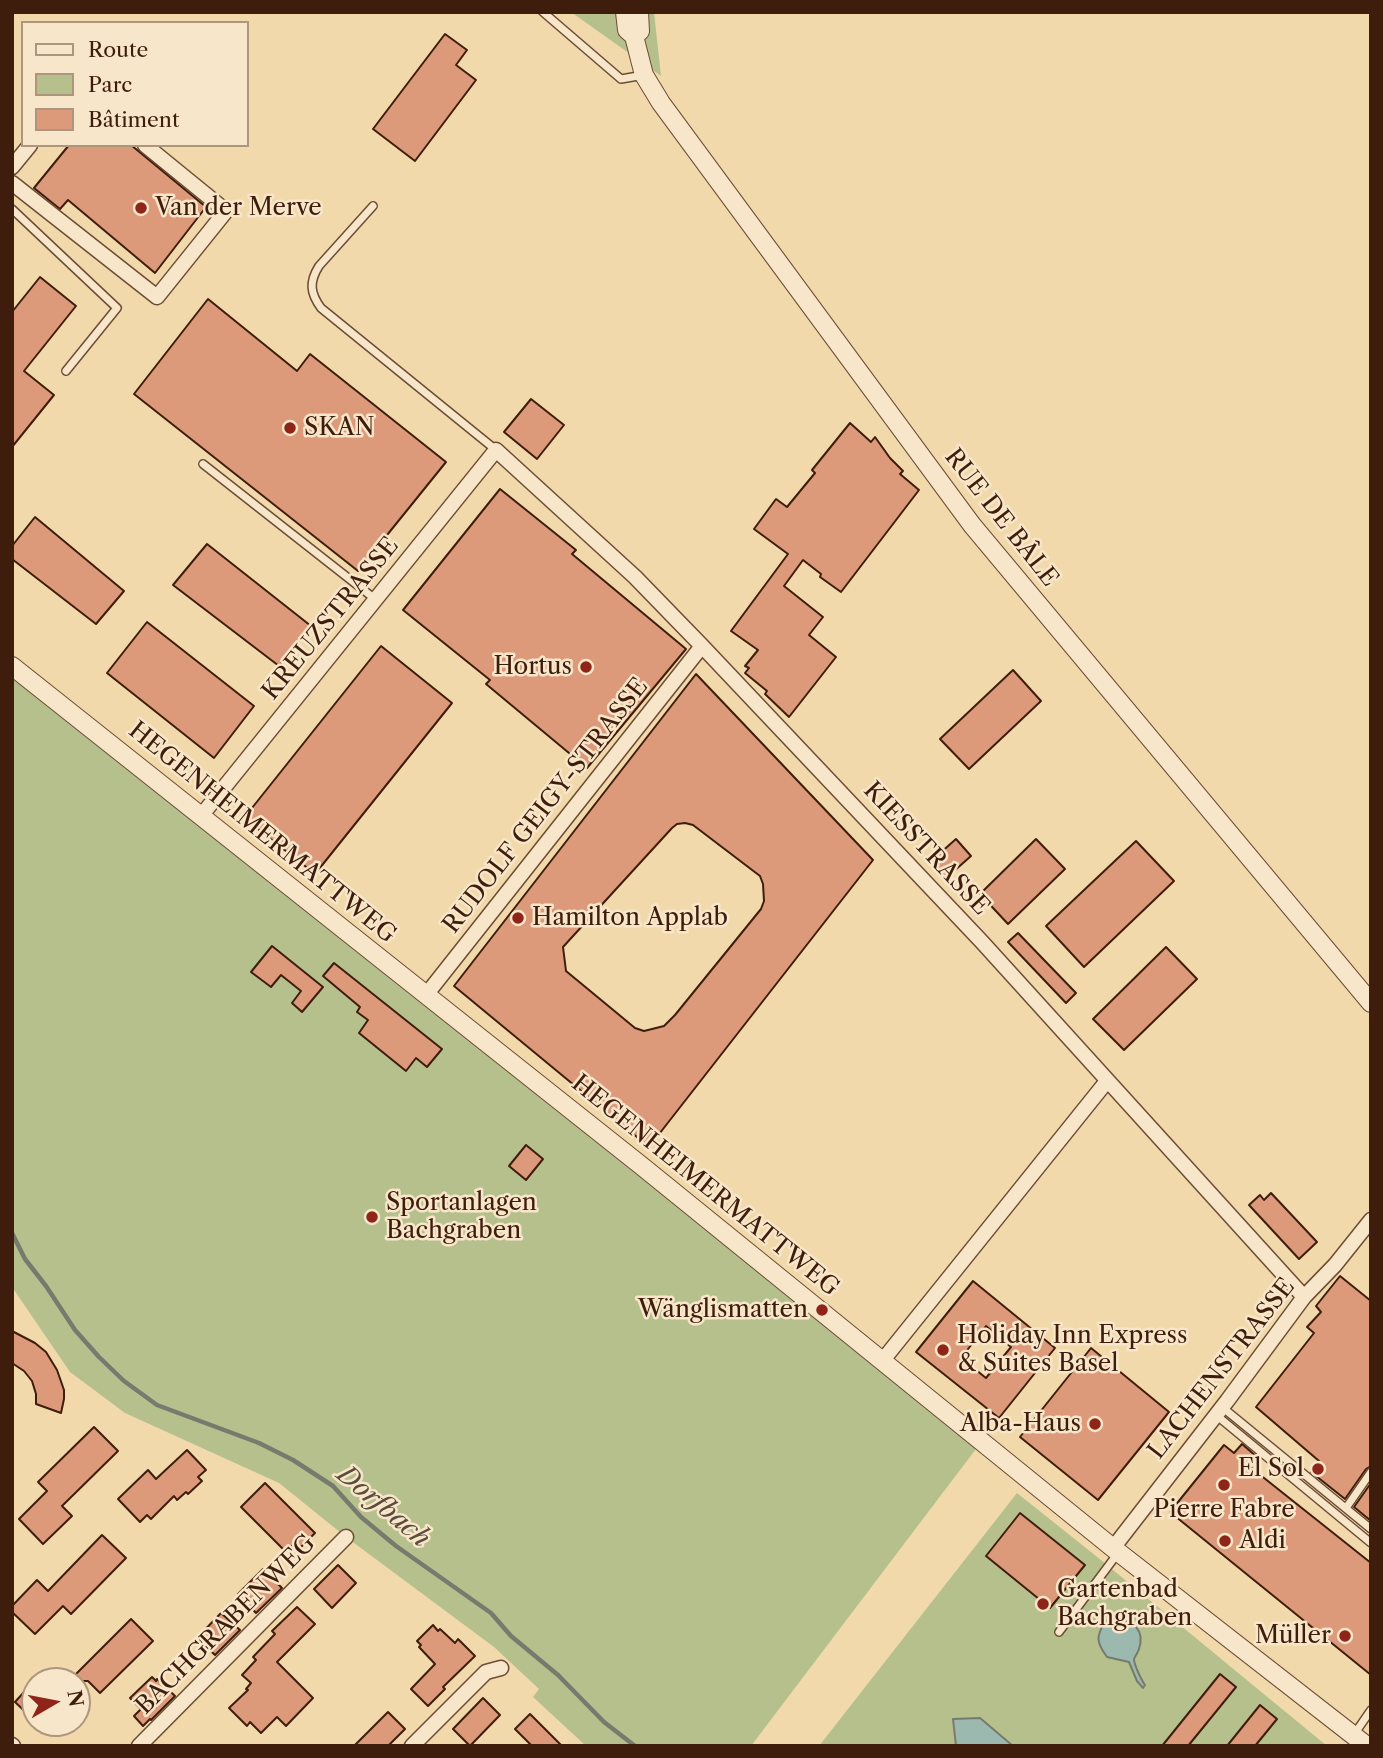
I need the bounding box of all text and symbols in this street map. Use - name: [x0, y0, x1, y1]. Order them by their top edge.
- legend: [21, 21, 248, 147]
- text: Route: [88, 37, 148, 62]
- text: Parc: [88, 72, 132, 97]
- text: Bâtiment: [88, 107, 179, 132]
- place label: Van der Merve: [155, 194, 322, 222]
- marker: Van der Merve: [133, 200, 149, 216]
- place label: SKAN: [304, 414, 375, 442]
- marker: SKAN: [282, 420, 298, 436]
- street label: RUE DE BÂLE: [938, 443, 1064, 593]
- street label: KREUZSTRASSE: [257, 532, 405, 706]
- place label: Hortus: [493, 653, 572, 681]
- marker: Hortus: [578, 659, 594, 675]
- street label: RUDOLF GEIGY-STRASSE: [437, 673, 655, 939]
- street label: HEGENHEIMERMATTWEG: [123, 716, 401, 950]
- street label: KIESSTRASSE: [857, 776, 995, 922]
- place label: Hamilton Applab: [532, 904, 728, 932]
- marker: Hamilton Applab: [510, 910, 526, 926]
- street label: HEGENHEIMERMATTWEG: [566, 1069, 844, 1303]
- place label: Sportanlagen Bachgraben: [386, 1189, 537, 1245]
- marker: Sportanlagen Bachgraben: [364, 1209, 380, 1225]
- street label: LACHENSTRASSE: [1143, 1273, 1301, 1465]
- place label: Wänglismatten: [638, 1296, 808, 1324]
- marker: Wänglismatten: [814, 1302, 830, 1318]
- place label: Holiday Inn Express & Suites Basel: [957, 1322, 1188, 1378]
- marker: Holiday Inn Express & Suites Basel: [935, 1342, 951, 1358]
- place label: Alba-Haus: [960, 1410, 1081, 1438]
- marker: Alba-Haus: [1087, 1416, 1103, 1432]
- place label: El Sol: [1238, 1455, 1304, 1483]
- water label: Dorfbach: [330, 1459, 436, 1555]
- marker: El Sol: [1310, 1461, 1326, 1477]
- marker: Pierre Fabre: [1216, 1477, 1232, 1493]
- place label: Pierre Fabre: [1153, 1496, 1295, 1524]
- place label: Aldi: [1239, 1527, 1286, 1555]
- street label: BACHGRABENWEG: [130, 1529, 322, 1721]
- marker: Aldi: [1217, 1533, 1233, 1549]
- place label: Gartenbad Bachgraben: [1057, 1576, 1192, 1632]
- marker: Gartenbad Bachgraben: [1035, 1596, 1051, 1612]
- place label: Müller: [1255, 1622, 1331, 1650]
- marker: Müller: [1337, 1628, 1353, 1644]
- north arrow: [21, 1667, 91, 1737]
- text: N: [62, 1688, 88, 1709]

